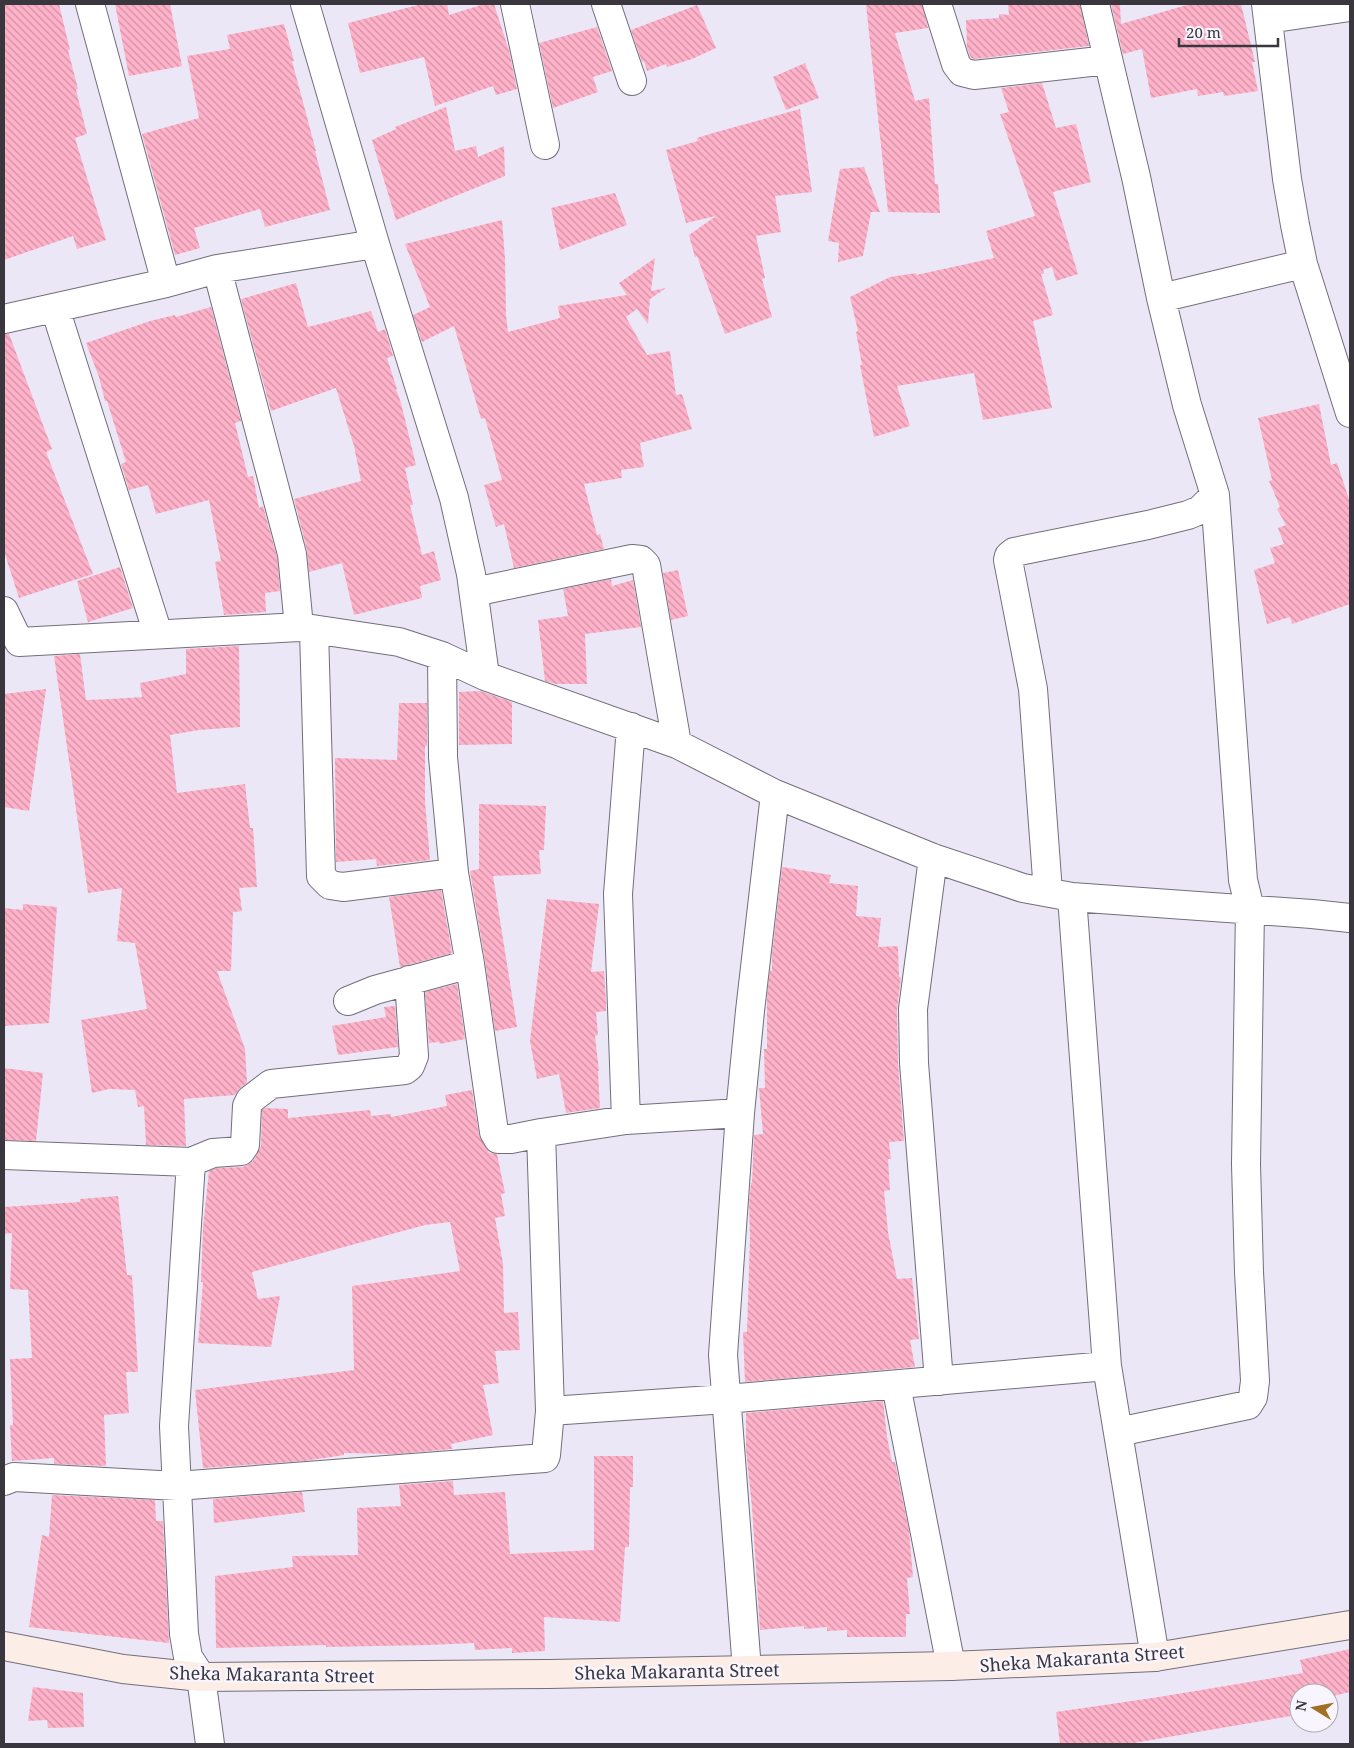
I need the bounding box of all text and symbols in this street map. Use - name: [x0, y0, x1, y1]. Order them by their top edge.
- scale bar: [1179, 15, 1278, 47]
- text: 20 m: [1186, 22, 1221, 42]
- street label: Sheka Makaranta Street: [979, 1639, 1185, 1677]
- street label: Sheka Makaranta Street: [574, 1657, 780, 1685]
- street label: Sheka Makaranta Street: [169, 1660, 375, 1688]
- north arrow: [1289, 1683, 1339, 1733]
- text: N: [1290, 1699, 1311, 1713]

